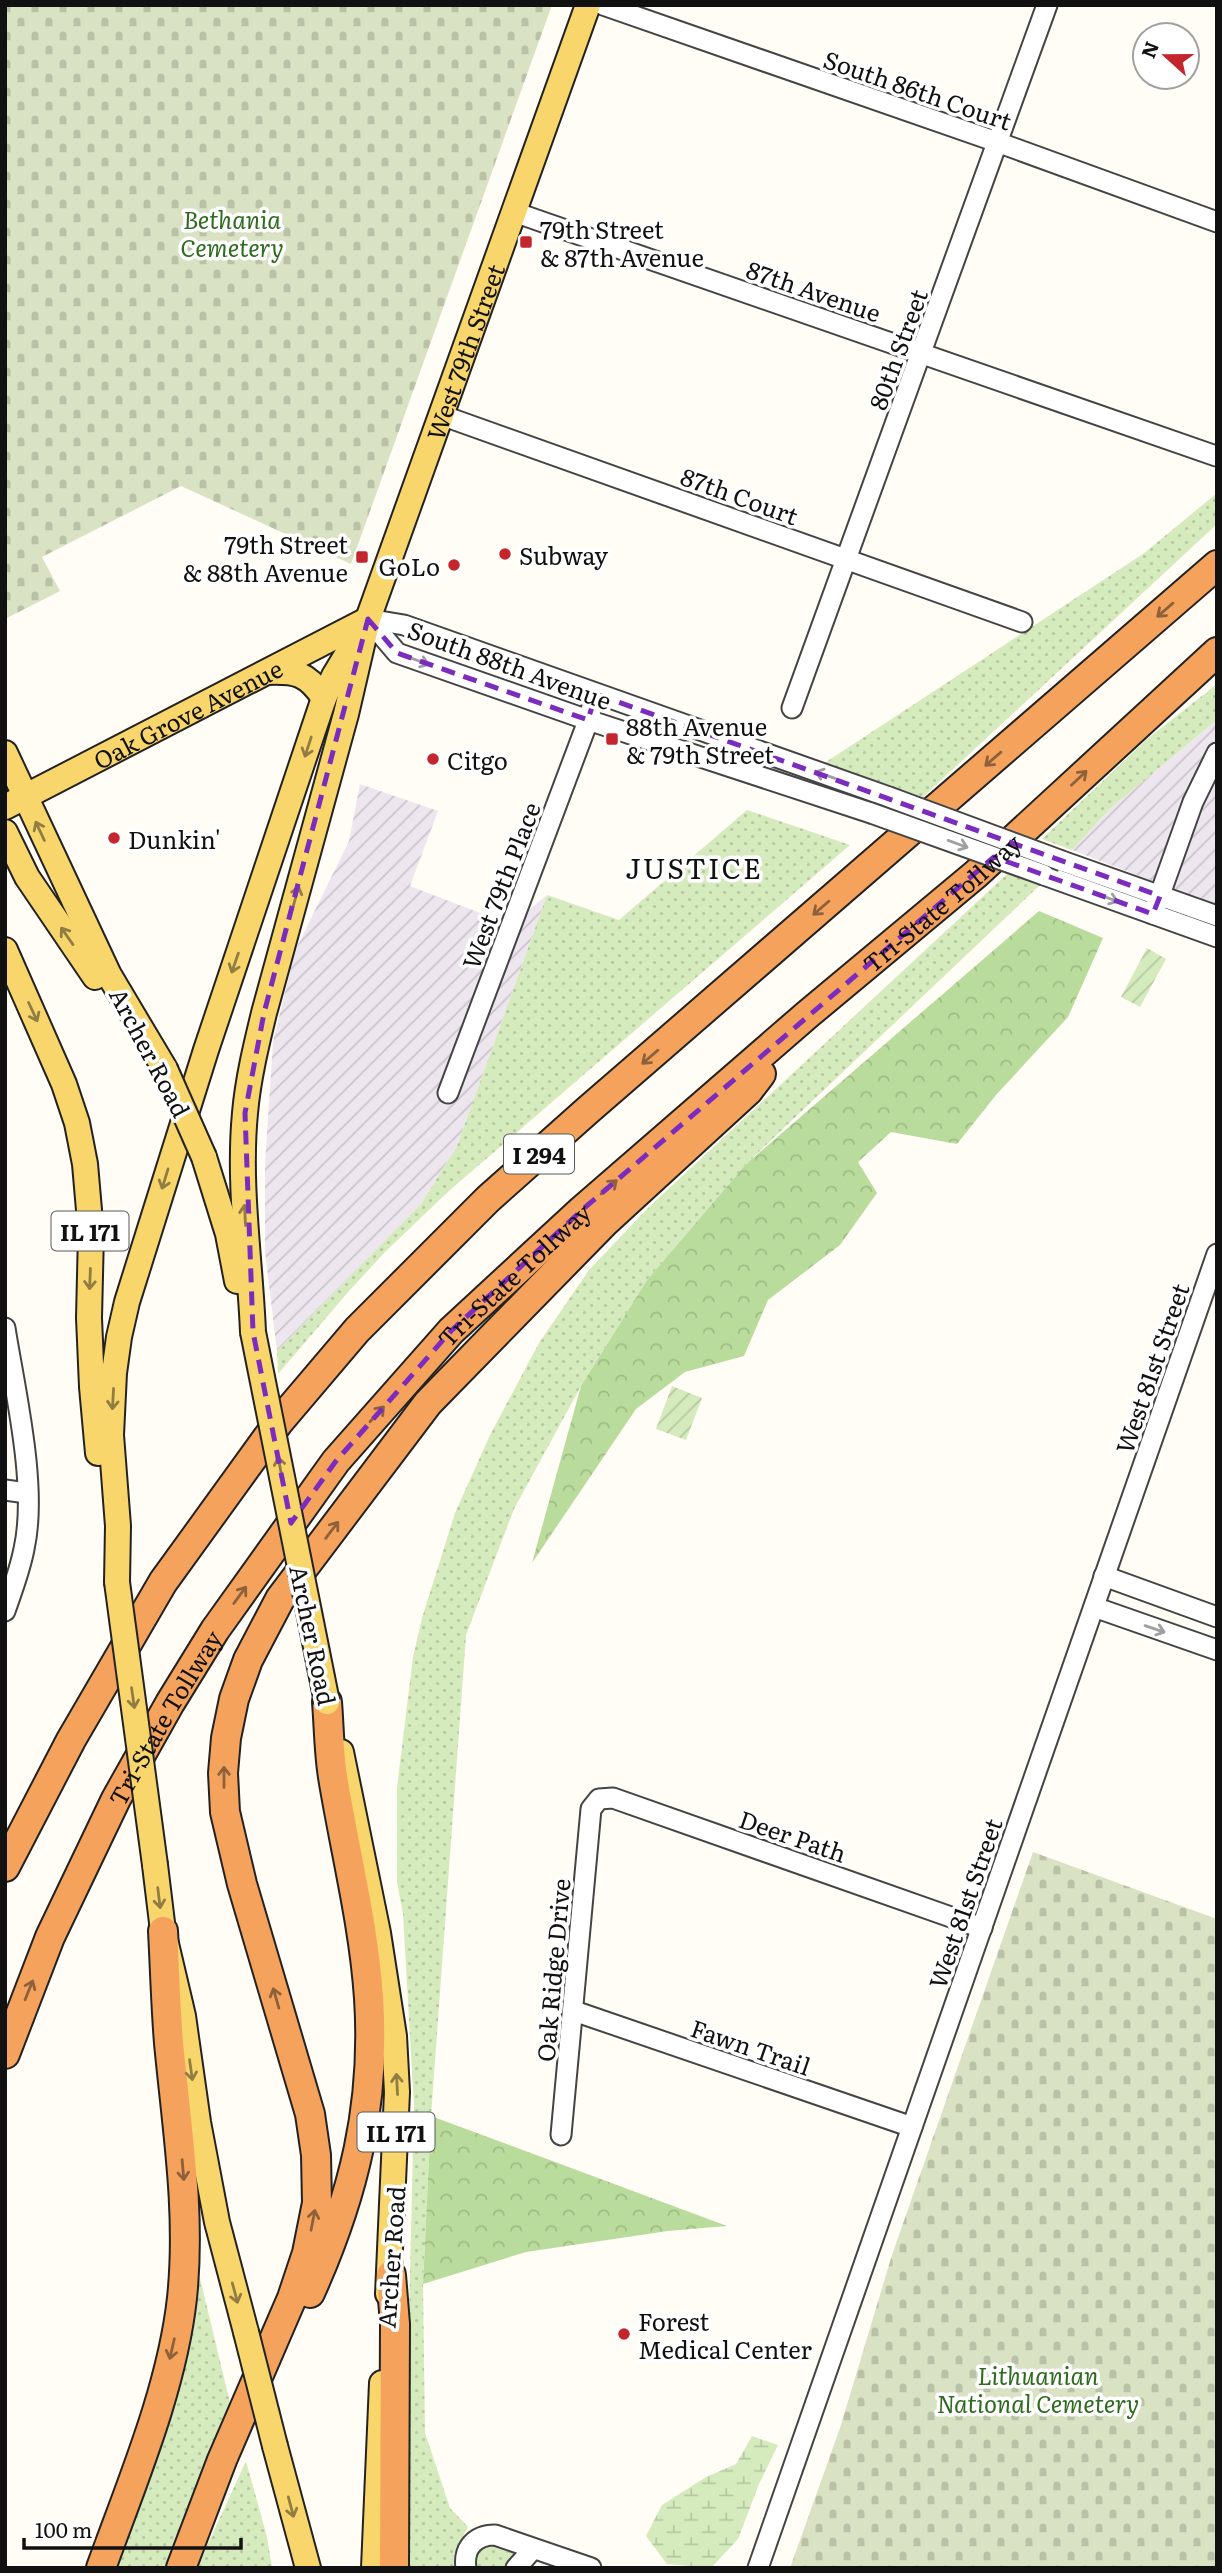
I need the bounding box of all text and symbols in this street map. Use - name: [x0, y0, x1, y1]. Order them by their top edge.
- north arrow: [1131, 21, 1201, 91]
- text: N: [1133, 37, 1165, 62]
- street label: South 86th Court: [819, 40, 1017, 138]
- park label: Bethania Cemetery: [180, 201, 284, 264]
- place label: 79th Street & 87th Avenue: [540, 211, 704, 274]
- marker: 79th Street & 87th Avenue: [518, 234, 534, 250]
- street label: 87th Avenue: [742, 251, 886, 329]
- street label: West 79th Street: [416, 258, 512, 445]
- street label: 80th Street: [859, 283, 935, 414]
- street label: 87th Court: [676, 458, 804, 532]
- place label: 79th Street & 88th Avenue: [183, 526, 348, 589]
- place label: Subway: [519, 537, 608, 572]
- marker: Subway: [497, 546, 513, 562]
- place label: GoLo: [379, 548, 440, 583]
- marker: 79th Street & 88th Avenue: [354, 549, 370, 565]
- marker: GoLo: [446, 557, 462, 573]
- one-way arrow: [1156, 602, 1174, 618]
- street label: South 88th Avenue: [403, 611, 617, 717]
- street label: Oak Grove Avenue: [86, 649, 288, 776]
- one-way arrow: [408, 656, 430, 668]
- place label: 88th Avenue & 79th Street: [626, 708, 774, 771]
- marker: 88th Avenue & 79th Street: [604, 731, 620, 747]
- one-way arrow: [301, 736, 314, 758]
- place label: Citgo: [447, 742, 508, 777]
- marker: Citgo: [425, 751, 441, 767]
- one-way arrow: [985, 751, 1003, 767]
- one-way arrow: [814, 768, 836, 780]
- one-way arrow: [1070, 770, 1088, 786]
- street label: West 79th Place: [452, 797, 548, 973]
- one-way arrow: [33, 821, 46, 842]
- place label: Dunkin': [128, 821, 221, 856]
- street label: Tri-State Tollway: [854, 824, 1028, 980]
- marker: Dunkin': [106, 830, 122, 846]
- one-way arrow: [946, 839, 968, 852]
- district label: JUSTICE: [625, 846, 763, 888]
- one-way arrow: [290, 885, 303, 907]
- one-way arrow: [1097, 893, 1119, 905]
- one-way arrow: [813, 900, 831, 916]
- one-way arrow: [60, 927, 74, 946]
- one-way arrow: [228, 951, 240, 973]
- street label: Archer Road: [102, 981, 200, 1123]
- one-way arrow: [27, 1001, 40, 1022]
- one-way arrow: [641, 1049, 659, 1065]
- road number: I 294: [504, 1134, 574, 1174]
- one-way arrow: [158, 1168, 171, 1190]
- one-way arrow: [600, 1179, 618, 1195]
- street label: Tri-State Tollway: [428, 1194, 598, 1354]
- one-way arrow: [238, 1204, 251, 1227]
- road number: IL 171: [52, 1212, 128, 1250]
- one-way arrow: [84, 1267, 97, 1290]
- street label: West 81st Street: [1105, 1278, 1197, 1458]
- one-way arrow: [106, 1388, 119, 1411]
- one-way arrow: [369, 1406, 385, 1424]
- one-way arrow: [273, 1456, 286, 1479]
- one-way arrow: [325, 1521, 340, 1539]
- street label: Archer Road: [282, 1562, 346, 1709]
- one-way arrow: [233, 1586, 247, 1605]
- street label: Tri-State Tollway: [99, 1622, 229, 1811]
- one-way arrow: [1144, 1623, 1166, 1636]
- one-way arrow: [126, 1687, 139, 1709]
- one-way arrow: [217, 1766, 230, 1789]
- street label: Deer Path: [735, 1800, 851, 1870]
- street label: West 81st Street: [918, 1813, 1010, 1993]
- street label: Oak Ridge Drive: [527, 1877, 577, 2063]
- one-way arrow: [153, 1886, 166, 1909]
- one-way arrow: [24, 1979, 37, 2001]
- one-way arrow: [268, 1987, 281, 2009]
- street label: Fawn Trail: [686, 2009, 816, 2083]
- one-way arrow: [184, 2058, 197, 2081]
- one-way arrow: [390, 2072, 403, 2095]
- road number: IL 171: [358, 2112, 434, 2152]
- one-way arrow: [177, 2158, 190, 2180]
- street label: Archer Road: [368, 2184, 412, 2329]
- one-way arrow: [307, 2209, 321, 2232]
- one-way arrow: [230, 2281, 243, 2303]
- place label: Forest Medical Center: [638, 2303, 812, 2366]
- marker: Forest Medical Center: [616, 2326, 632, 2342]
- one-way arrow: [165, 2337, 178, 2360]
- park label: Lithuanian National Cemetery: [937, 2357, 1139, 2420]
- one-way arrow: [286, 2496, 299, 2518]
- scale bar: [24, 2506, 242, 2550]
- text: 100 m: [35, 2513, 92, 2544]

